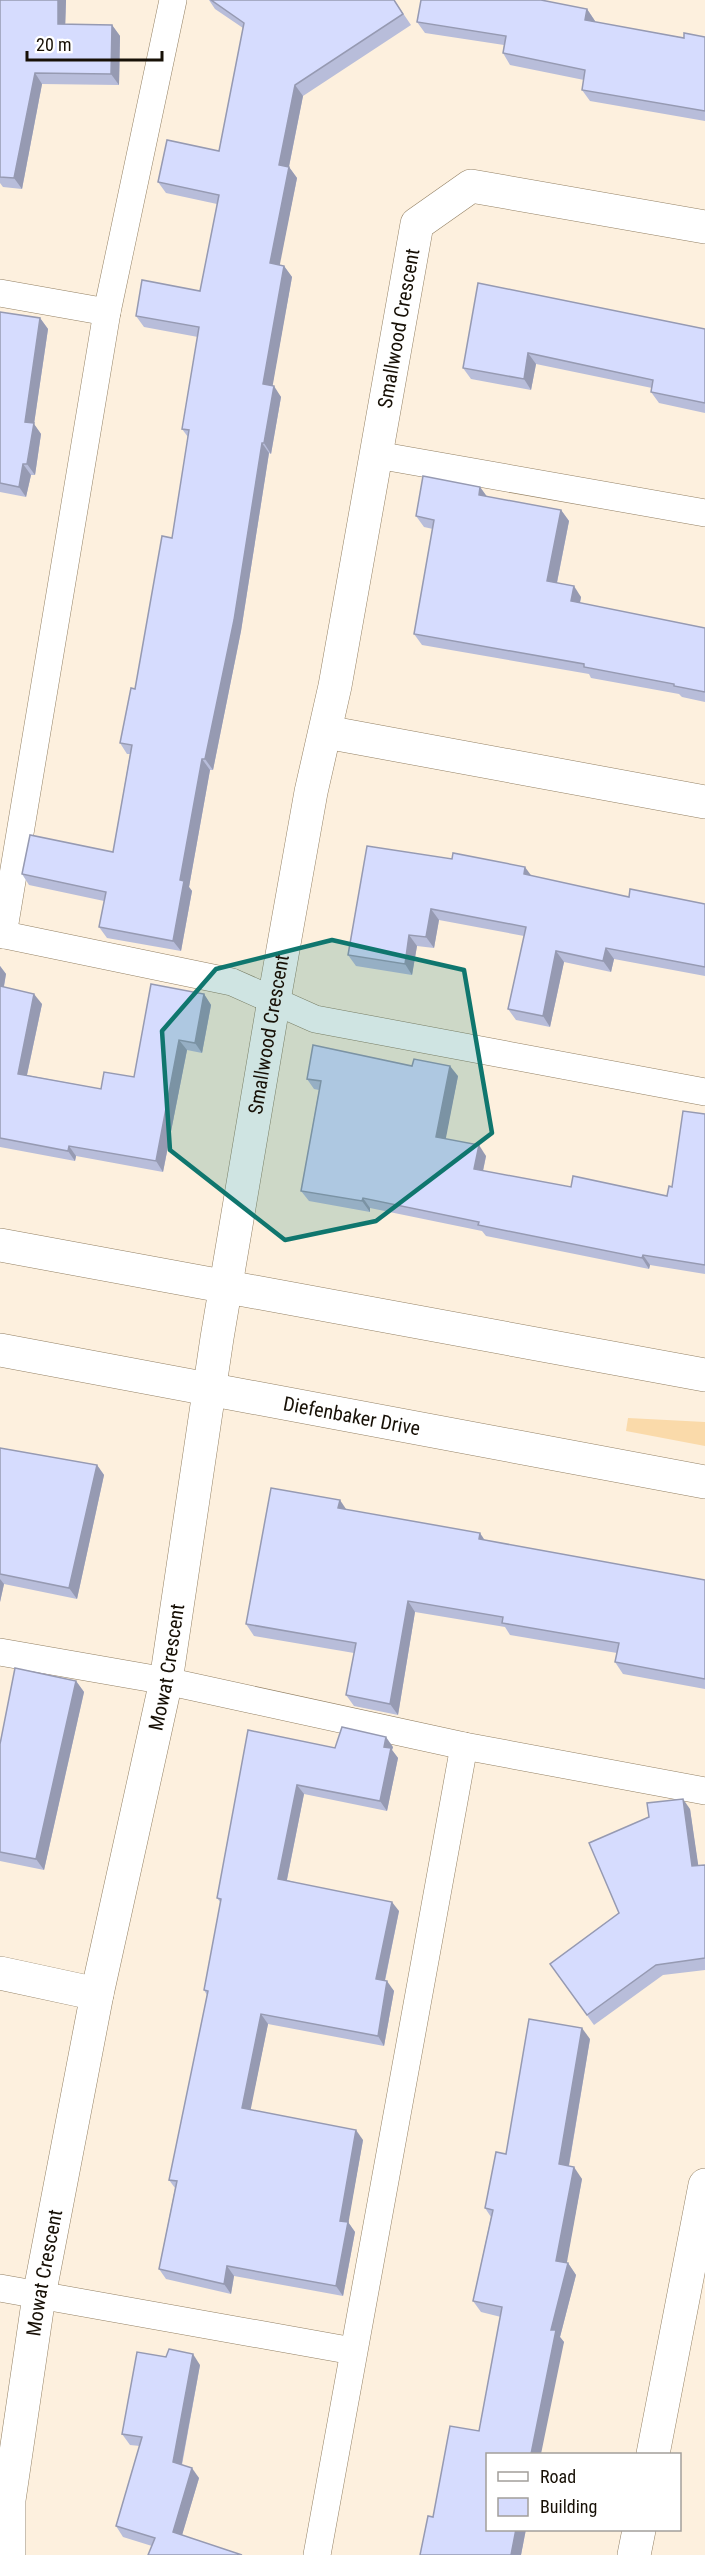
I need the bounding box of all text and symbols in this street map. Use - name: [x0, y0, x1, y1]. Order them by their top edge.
- scale bar: [27, 24, 162, 62]
- text: 20 m: [36, 34, 71, 55]
- street label: Smallwood Crescent: [373, 246, 424, 410]
- street label: Smallwood Crescent: [243, 952, 294, 1116]
- street label: Diefenbaker Drive: [281, 1391, 422, 1440]
- street label: Mowat Crescent: [143, 1602, 189, 1733]
- street label: Mowat Crescent: [21, 2207, 67, 2338]
- legend: [486, 2453, 681, 2531]
- text: Road: [540, 2466, 576, 2487]
- text: Building: [540, 2496, 597, 2517]

